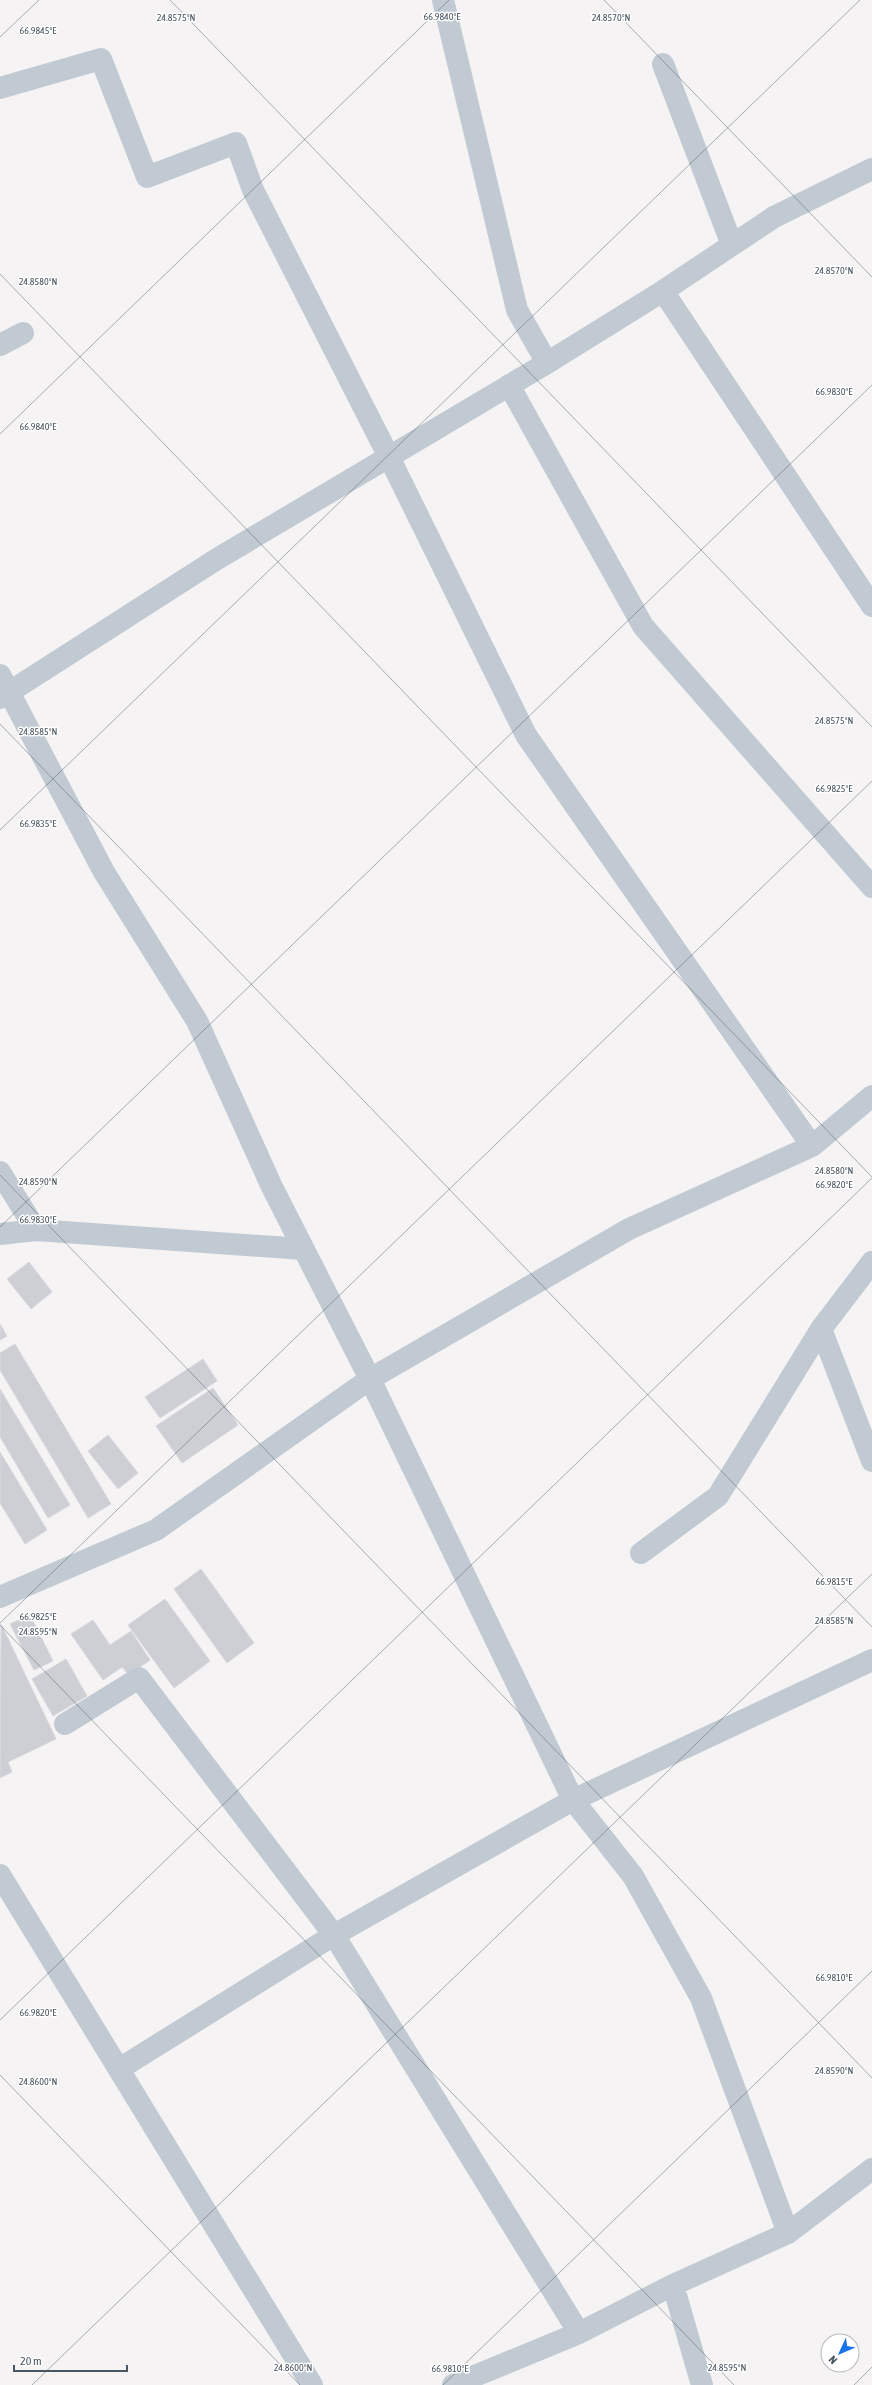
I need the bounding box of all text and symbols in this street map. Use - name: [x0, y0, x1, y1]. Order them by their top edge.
- text: 66.9840°E: [424, 11, 461, 22]
- text: 24.8575°N: [157, 12, 195, 23]
- text: 24.8570°N: [592, 12, 630, 23]
- text: 66.9845°E: [20, 25, 57, 36]
- text: 24.8570°N: [815, 265, 853, 276]
- text: 24.8580°N: [19, 276, 57, 287]
- text: 66.9830°E: [816, 386, 853, 397]
- text: 66.9840°E: [20, 421, 57, 432]
- text: 24.8575°N: [815, 715, 853, 726]
- text: 24.8585°N: [19, 726, 57, 737]
- text: 66.9825°E: [816, 783, 853, 794]
- text: 66.9835°E: [20, 818, 57, 829]
- text: 24.8580°N: [815, 1165, 853, 1176]
- text: 24.8590°N: [19, 1176, 57, 1187]
- text: 66.9820°E: [816, 1179, 853, 1190]
- text: 66.9830°E: [20, 1214, 57, 1225]
- text: 66.9815°E: [816, 1576, 853, 1587]
- text: 66.9825°E: [20, 1611, 57, 1622]
- text: 24.8585°N: [815, 1615, 853, 1626]
- text: 24.8595°N: [19, 1626, 57, 1637]
- text: 66.9810°E: [816, 1972, 853, 1983]
- text: 66.9820°E: [20, 2007, 57, 2018]
- text: 24.8590°N: [815, 2065, 853, 2076]
- text: 24.8600°N: [19, 2076, 57, 2087]
- north arrow: [820, 2333, 860, 2373]
- scale bar: [14, 2347, 127, 2373]
- text: N: [826, 2353, 839, 2366]
- text: 20 m: [20, 2354, 42, 2368]
- text: 24.8600°N: [274, 2362, 312, 2373]
- text: 24.8595°N: [708, 2362, 746, 2373]
- text: 66.9810°E: [432, 2363, 469, 2374]

